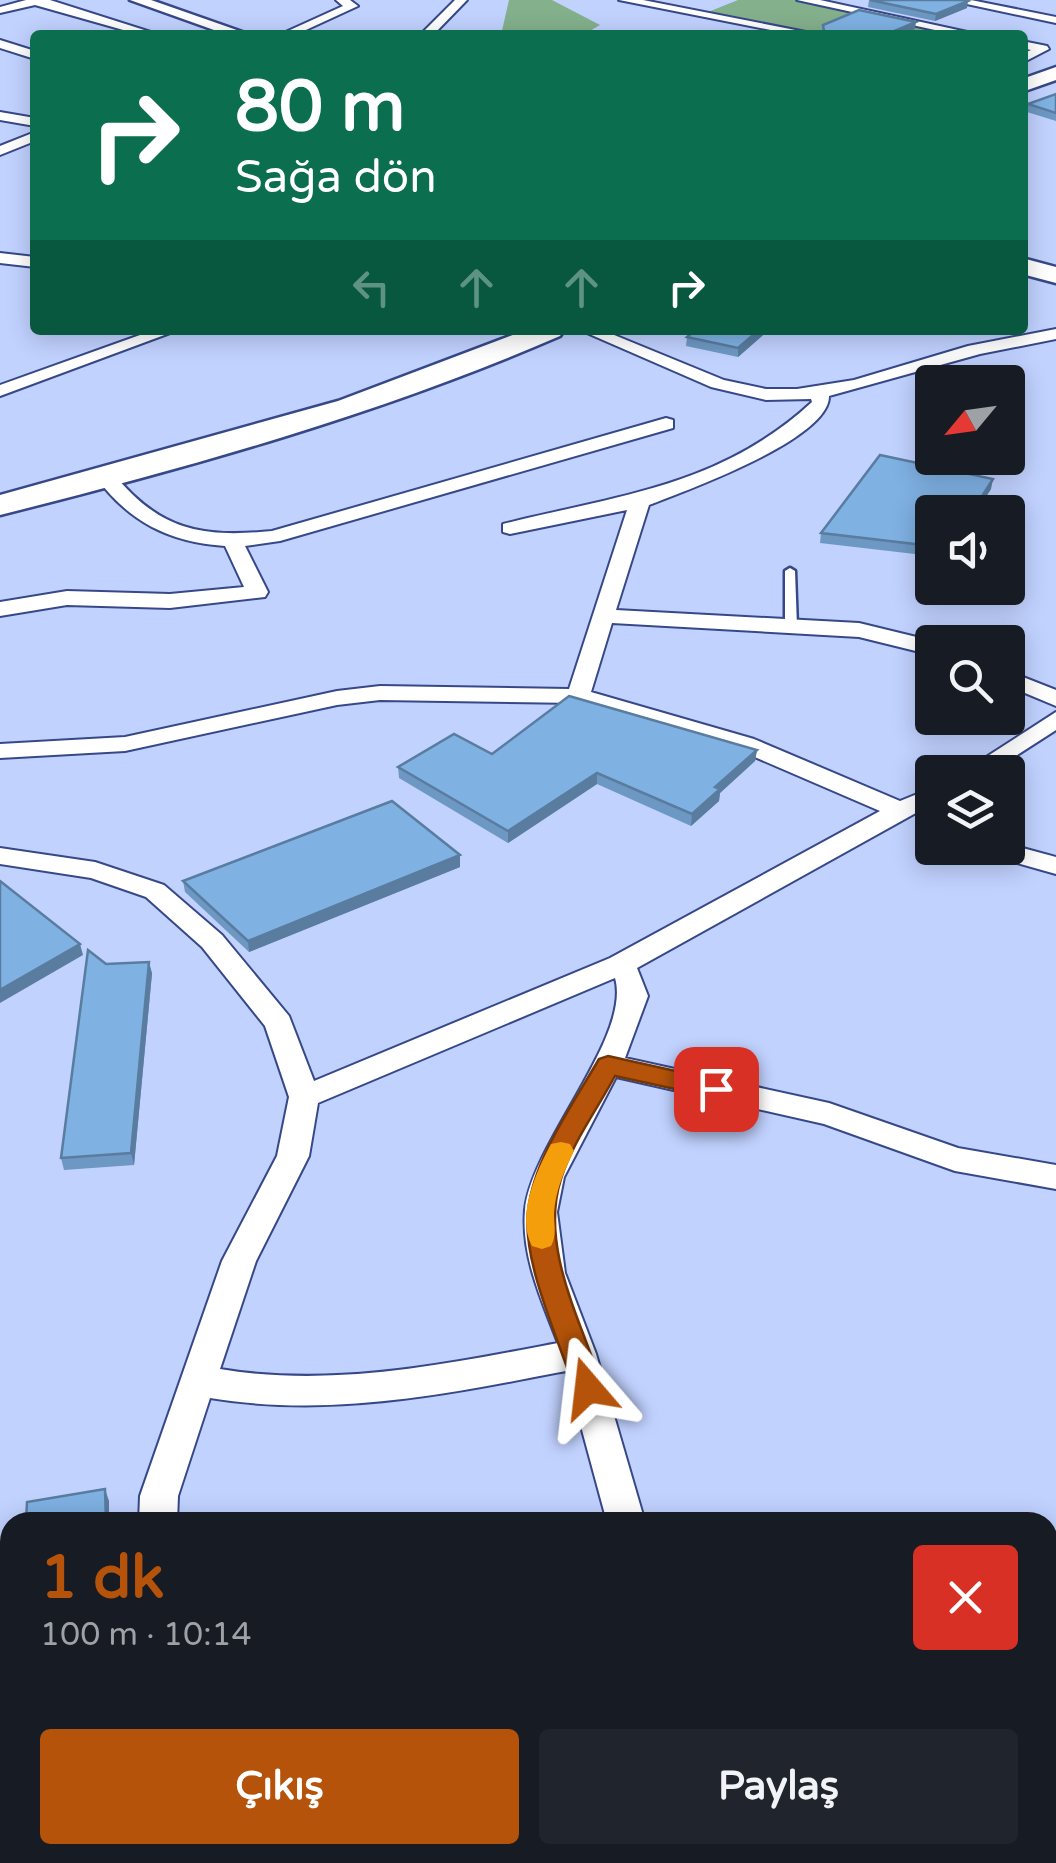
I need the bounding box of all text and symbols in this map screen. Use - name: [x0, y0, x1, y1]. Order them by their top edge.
- text: 80 m: [235, 66, 405, 150]
- icon: right: [70, 70, 200, 200]
- text: Sağa dön: [235, 151, 437, 205]
- icon: left: [344, 260, 399, 315]
- icon: ahead: [449, 260, 504, 315]
- icon: ahead: [554, 260, 609, 315]
- icon: right: [659, 260, 714, 315]
- north arrow: [915, 365, 1025, 475]
- map controls: [915, 365, 1025, 865]
- button: sound: [915, 495, 1025, 605]
- button: search: [915, 625, 1025, 735]
- button: layers: [915, 755, 1025, 865]
- pin: [674, 1047, 759, 1132]
- icon: arrive: [689, 1062, 744, 1117]
- position arrow: [536, 1336, 640, 1440]
- text: 1 dk: [40, 1542, 164, 1614]
- button: close: [913, 1545, 1018, 1650]
- text: 100 m · 10:14: [40, 1616, 252, 1654]
- button: Çıkış: [40, 1729, 519, 1844]
- button: Paylaş: [539, 1729, 1018, 1844]

